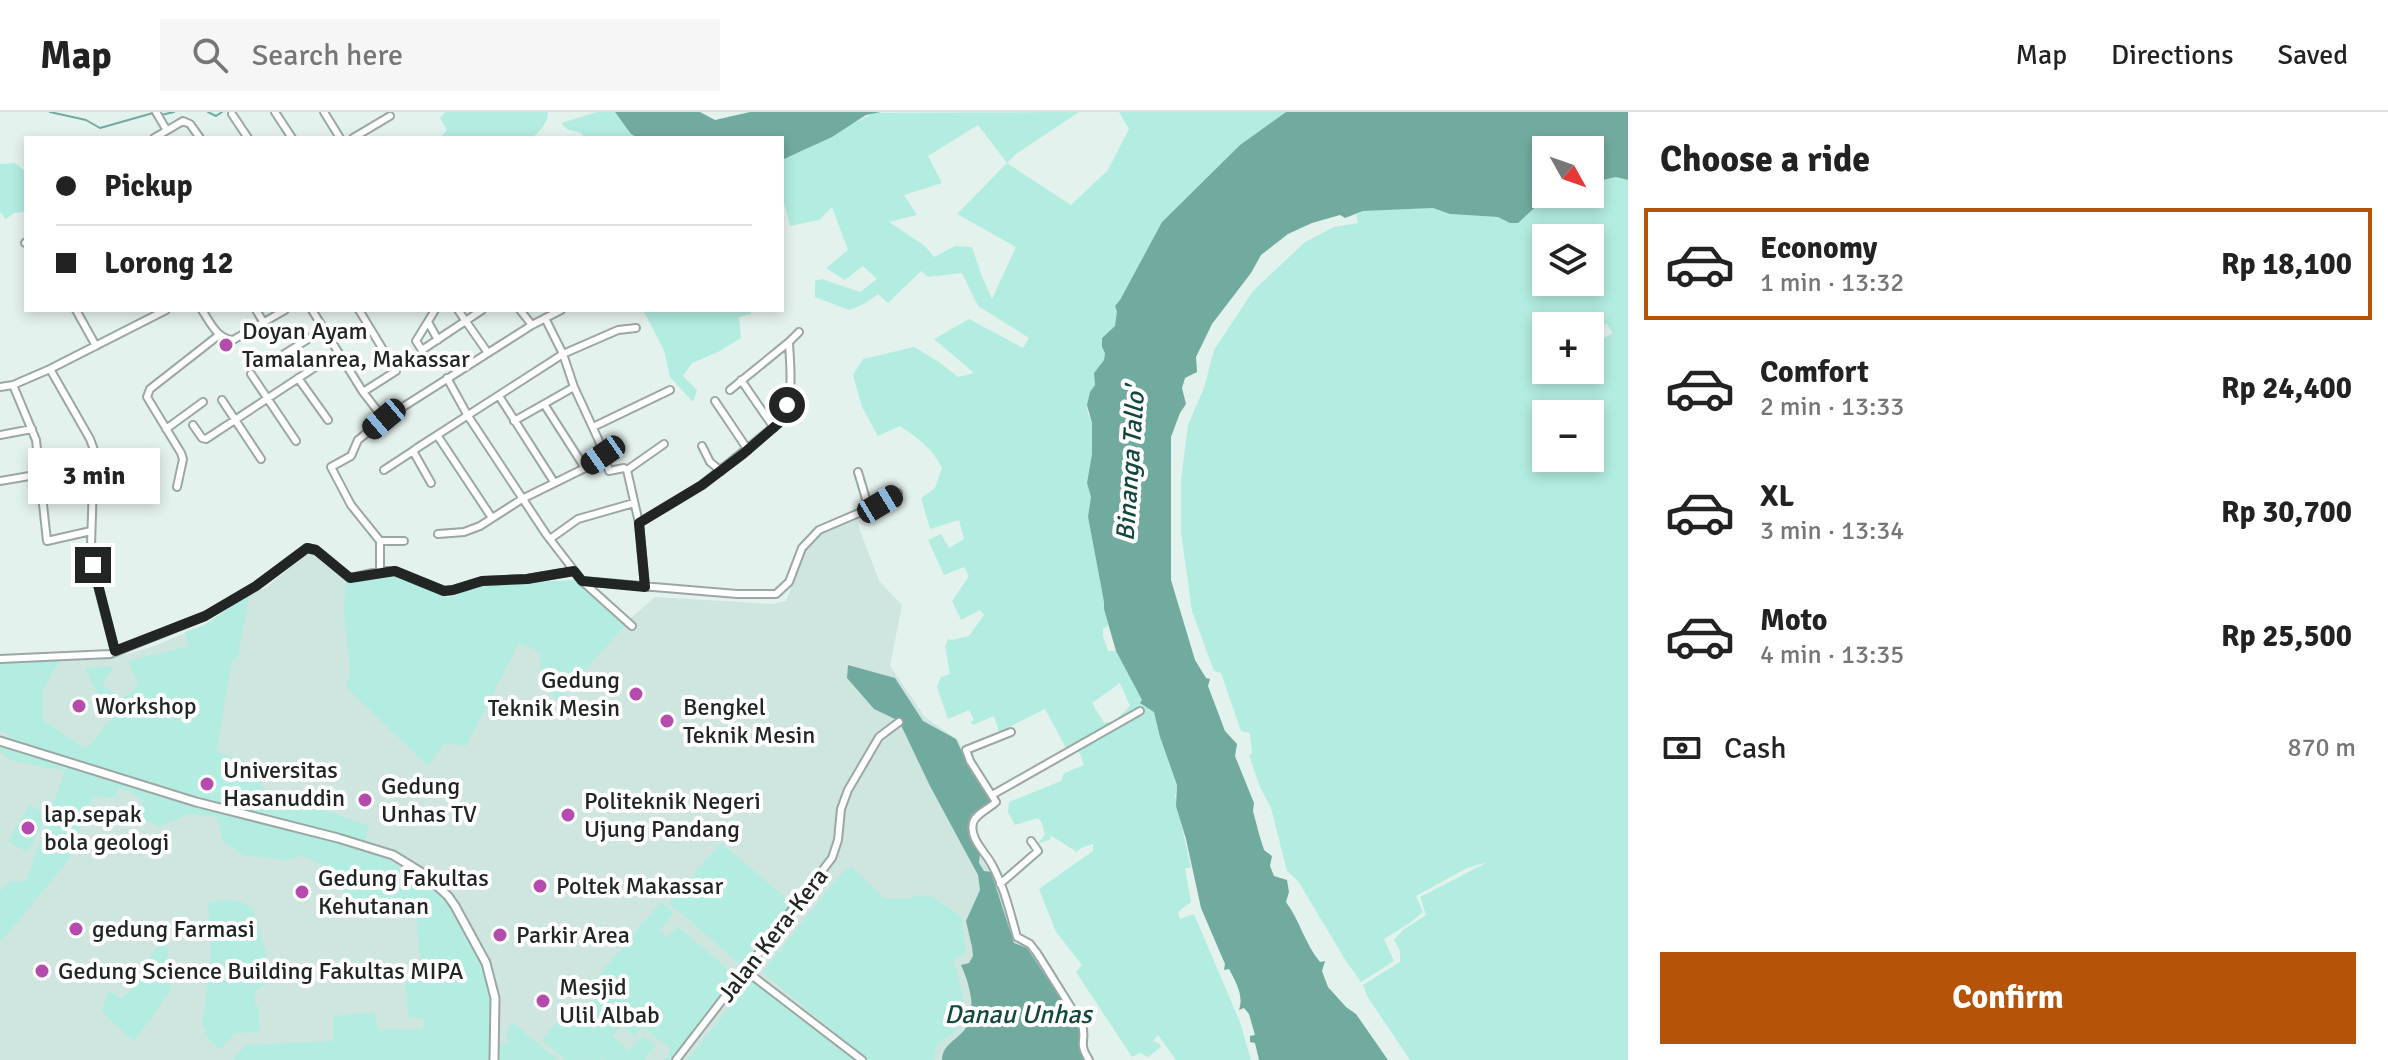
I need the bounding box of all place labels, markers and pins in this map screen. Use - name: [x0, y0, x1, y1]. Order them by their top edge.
- place label: Doyan Ayam Tamalanrea, Makassar: [242, 316, 470, 374]
- marker: Doyan Ayam Tamalanrea, Makassar: [217, 336, 235, 354]
- place label: Gedung Teknik Mesin: [488, 665, 620, 723]
- marker: Gedung Teknik Mesin: [627, 685, 645, 703]
- place label: Workshop: [95, 691, 197, 721]
- place label: Bengkel Teknik Mesin: [683, 692, 815, 750]
- marker: Workshop: [70, 697, 88, 715]
- marker: Bengkel Teknik Mesin: [658, 712, 676, 730]
- place label: Universitas Hasanuddin: [223, 755, 345, 813]
- place label: Gedung Unhas TV: [381, 771, 477, 829]
- marker: Universitas Hasanuddin: [198, 775, 216, 793]
- place label: Politeknik Negeri Ujung Pandang: [584, 786, 761, 844]
- marker: Gedung Unhas TV: [356, 791, 374, 809]
- place label: lap.sepak bola geologi: [44, 799, 169, 857]
- marker: Politeknik Negeri Ujung Pandang: [559, 806, 577, 824]
- marker: lap.sepak bola geologi: [19, 819, 37, 837]
- place label: Gedung Fakultas Kehutanan: [318, 863, 489, 921]
- place label: Poltek Makassar: [556, 871, 724, 901]
- marker: Poltek Makassar: [531, 877, 549, 895]
- marker: Gedung Fakultas Kehutanan: [293, 883, 311, 901]
- place label: gedung Farmasi: [92, 914, 255, 944]
- marker: gedung Farmasi: [67, 920, 85, 938]
- place label: Parkir Area: [516, 920, 630, 950]
- marker: Parkir Area: [491, 926, 509, 944]
- place label: Gedung Science Building Fakultas MIPA: [58, 956, 464, 986]
- marker: Gedung Science Building Fakultas MIPA: [33, 962, 51, 980]
- place label: Mesjid Ulil Albab: [559, 972, 660, 1030]
- marker: Mesjid Ulil Albab: [534, 992, 552, 1010]

